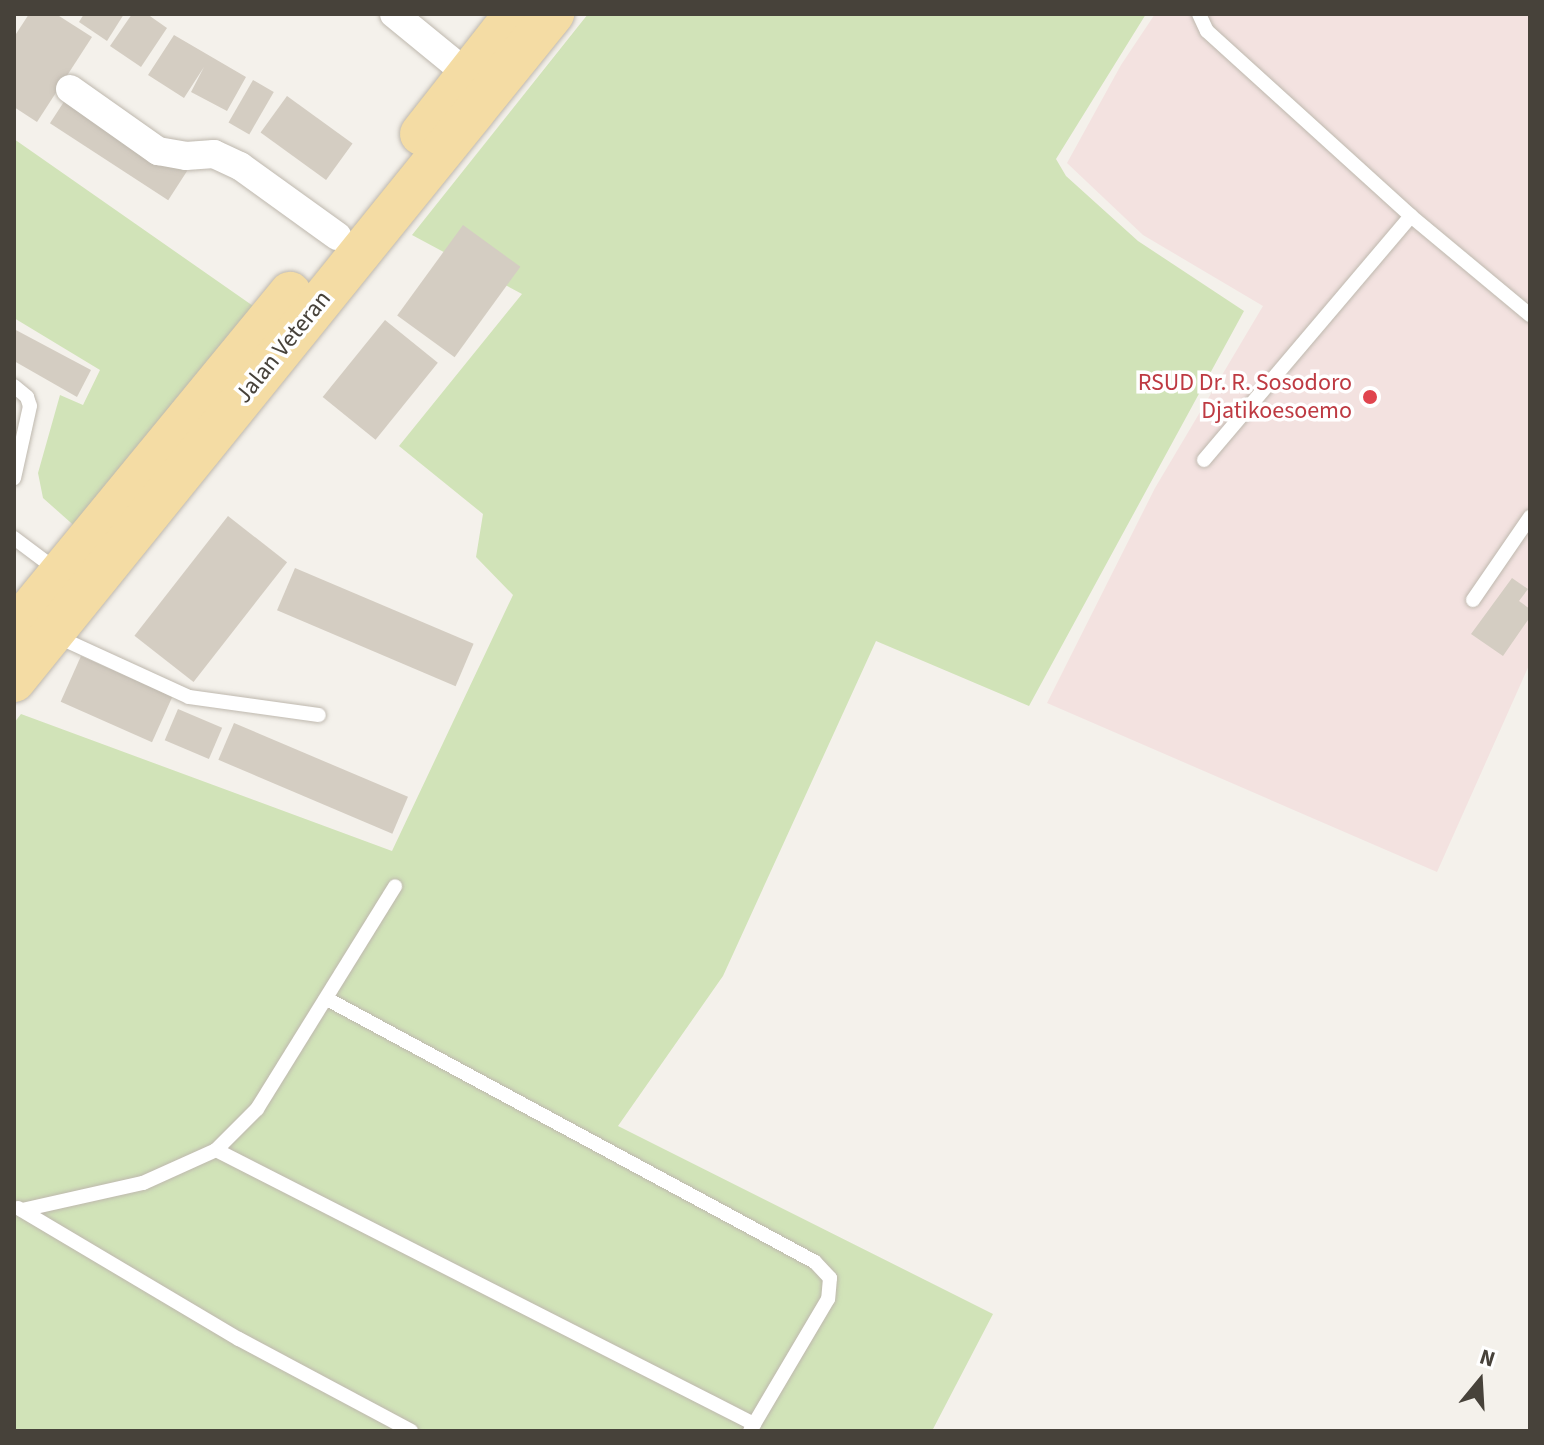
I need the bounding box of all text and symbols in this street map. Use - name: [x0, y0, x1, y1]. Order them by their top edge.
- street label: Jalan Veteran: [229, 285, 337, 409]
- place label: RSUD Dr. R. Sosodoro Djatikoesoemo: [1138, 369, 1352, 425]
- marker: RSUD Dr. R. Sosodoro Djatikoesoemo: [1359, 386, 1381, 408]
- north arrow: [1440, 1341, 1520, 1421]
- text: N: [1476, 1341, 1499, 1376]

